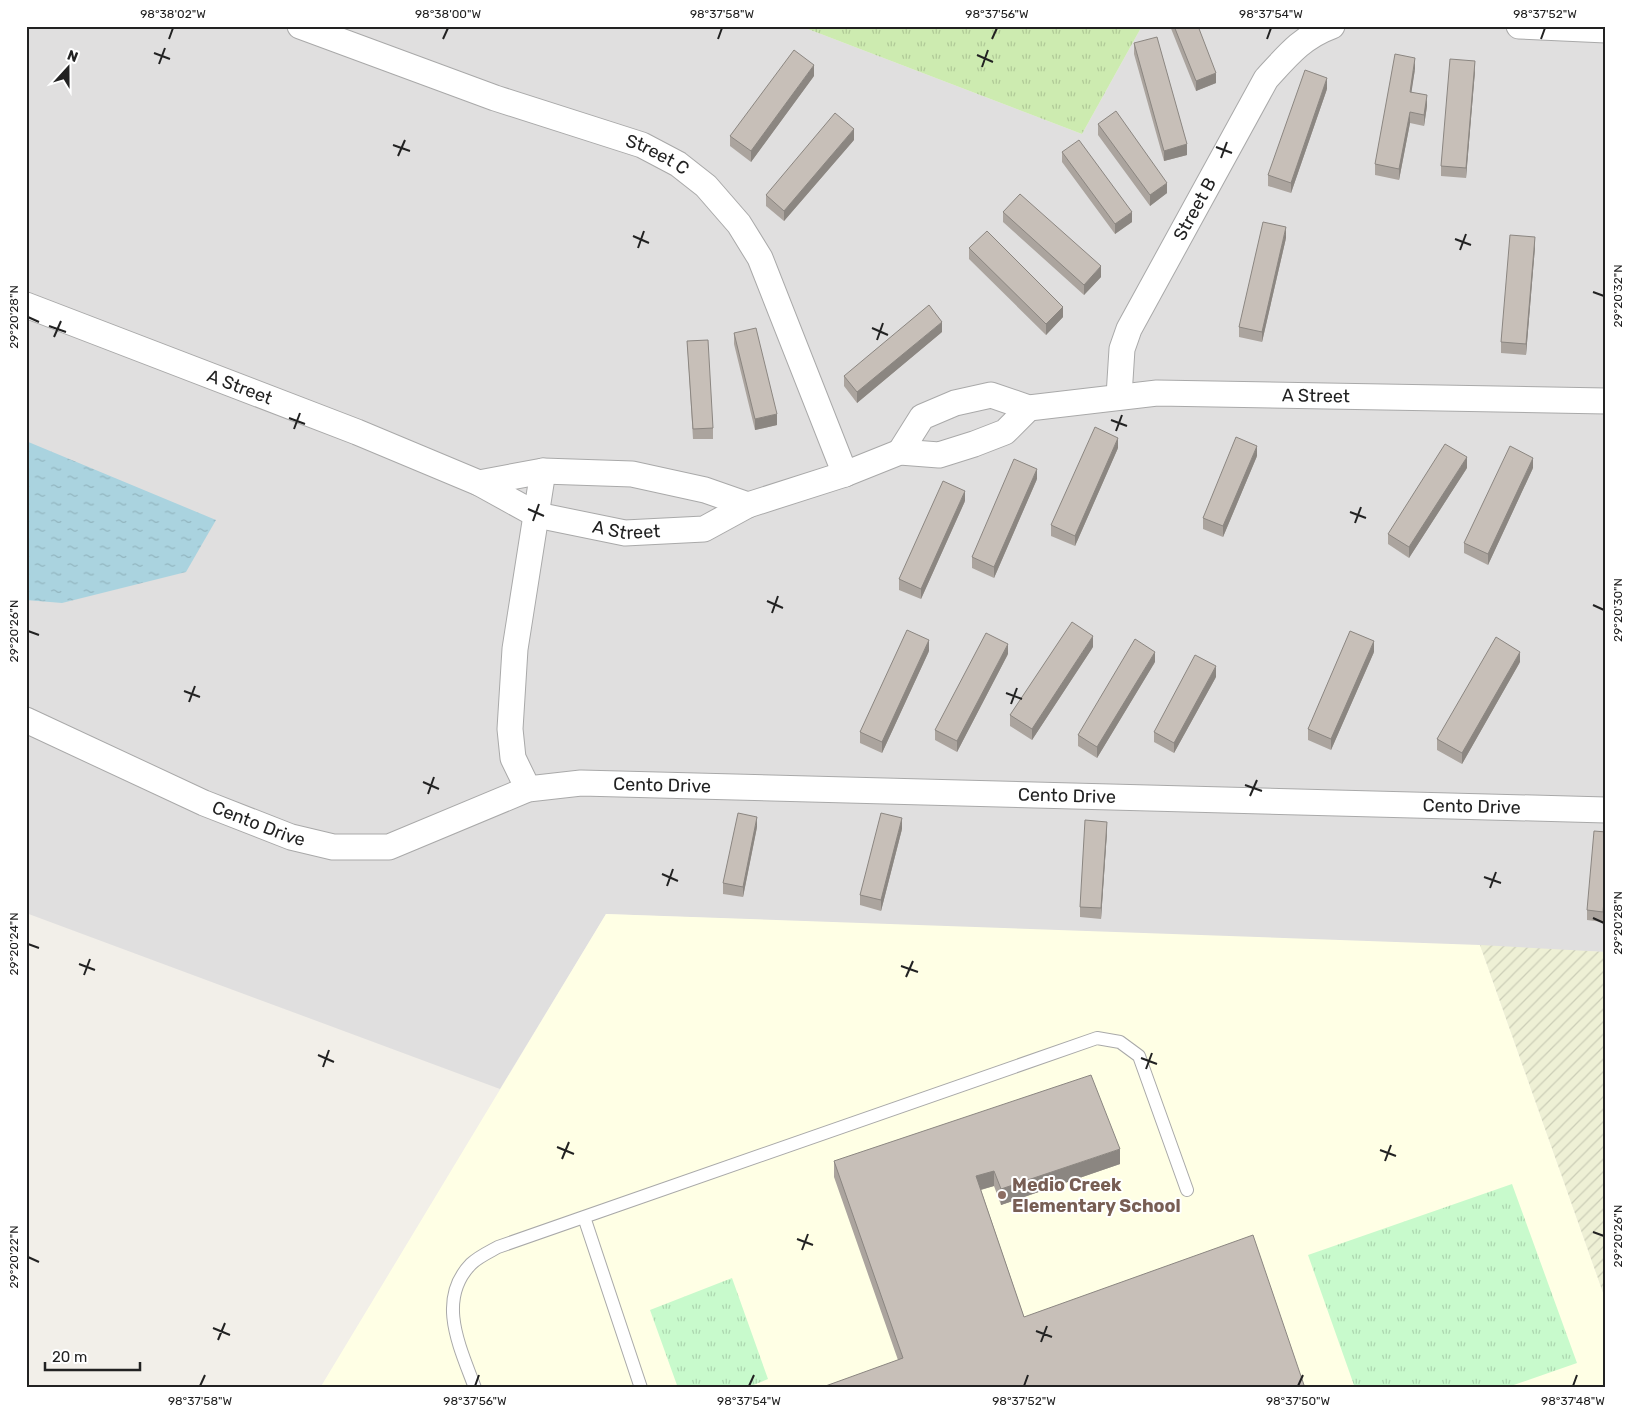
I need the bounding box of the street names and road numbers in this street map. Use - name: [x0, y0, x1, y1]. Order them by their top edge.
- street label: Street C: [623, 130, 694, 180]
- street label: Street B: [1169, 174, 1221, 244]
- street label: A Street: [204, 365, 276, 410]
- street label: A Street: [1282, 384, 1350, 407]
- street label: A Street: [591, 516, 661, 544]
- street label: Cento Drive: [613, 773, 711, 797]
- street label: Cento Drive: [1018, 784, 1116, 808]
- street label: Cento Drive: [1422, 794, 1521, 819]
- street label: Cento Drive: [209, 796, 307, 851]

